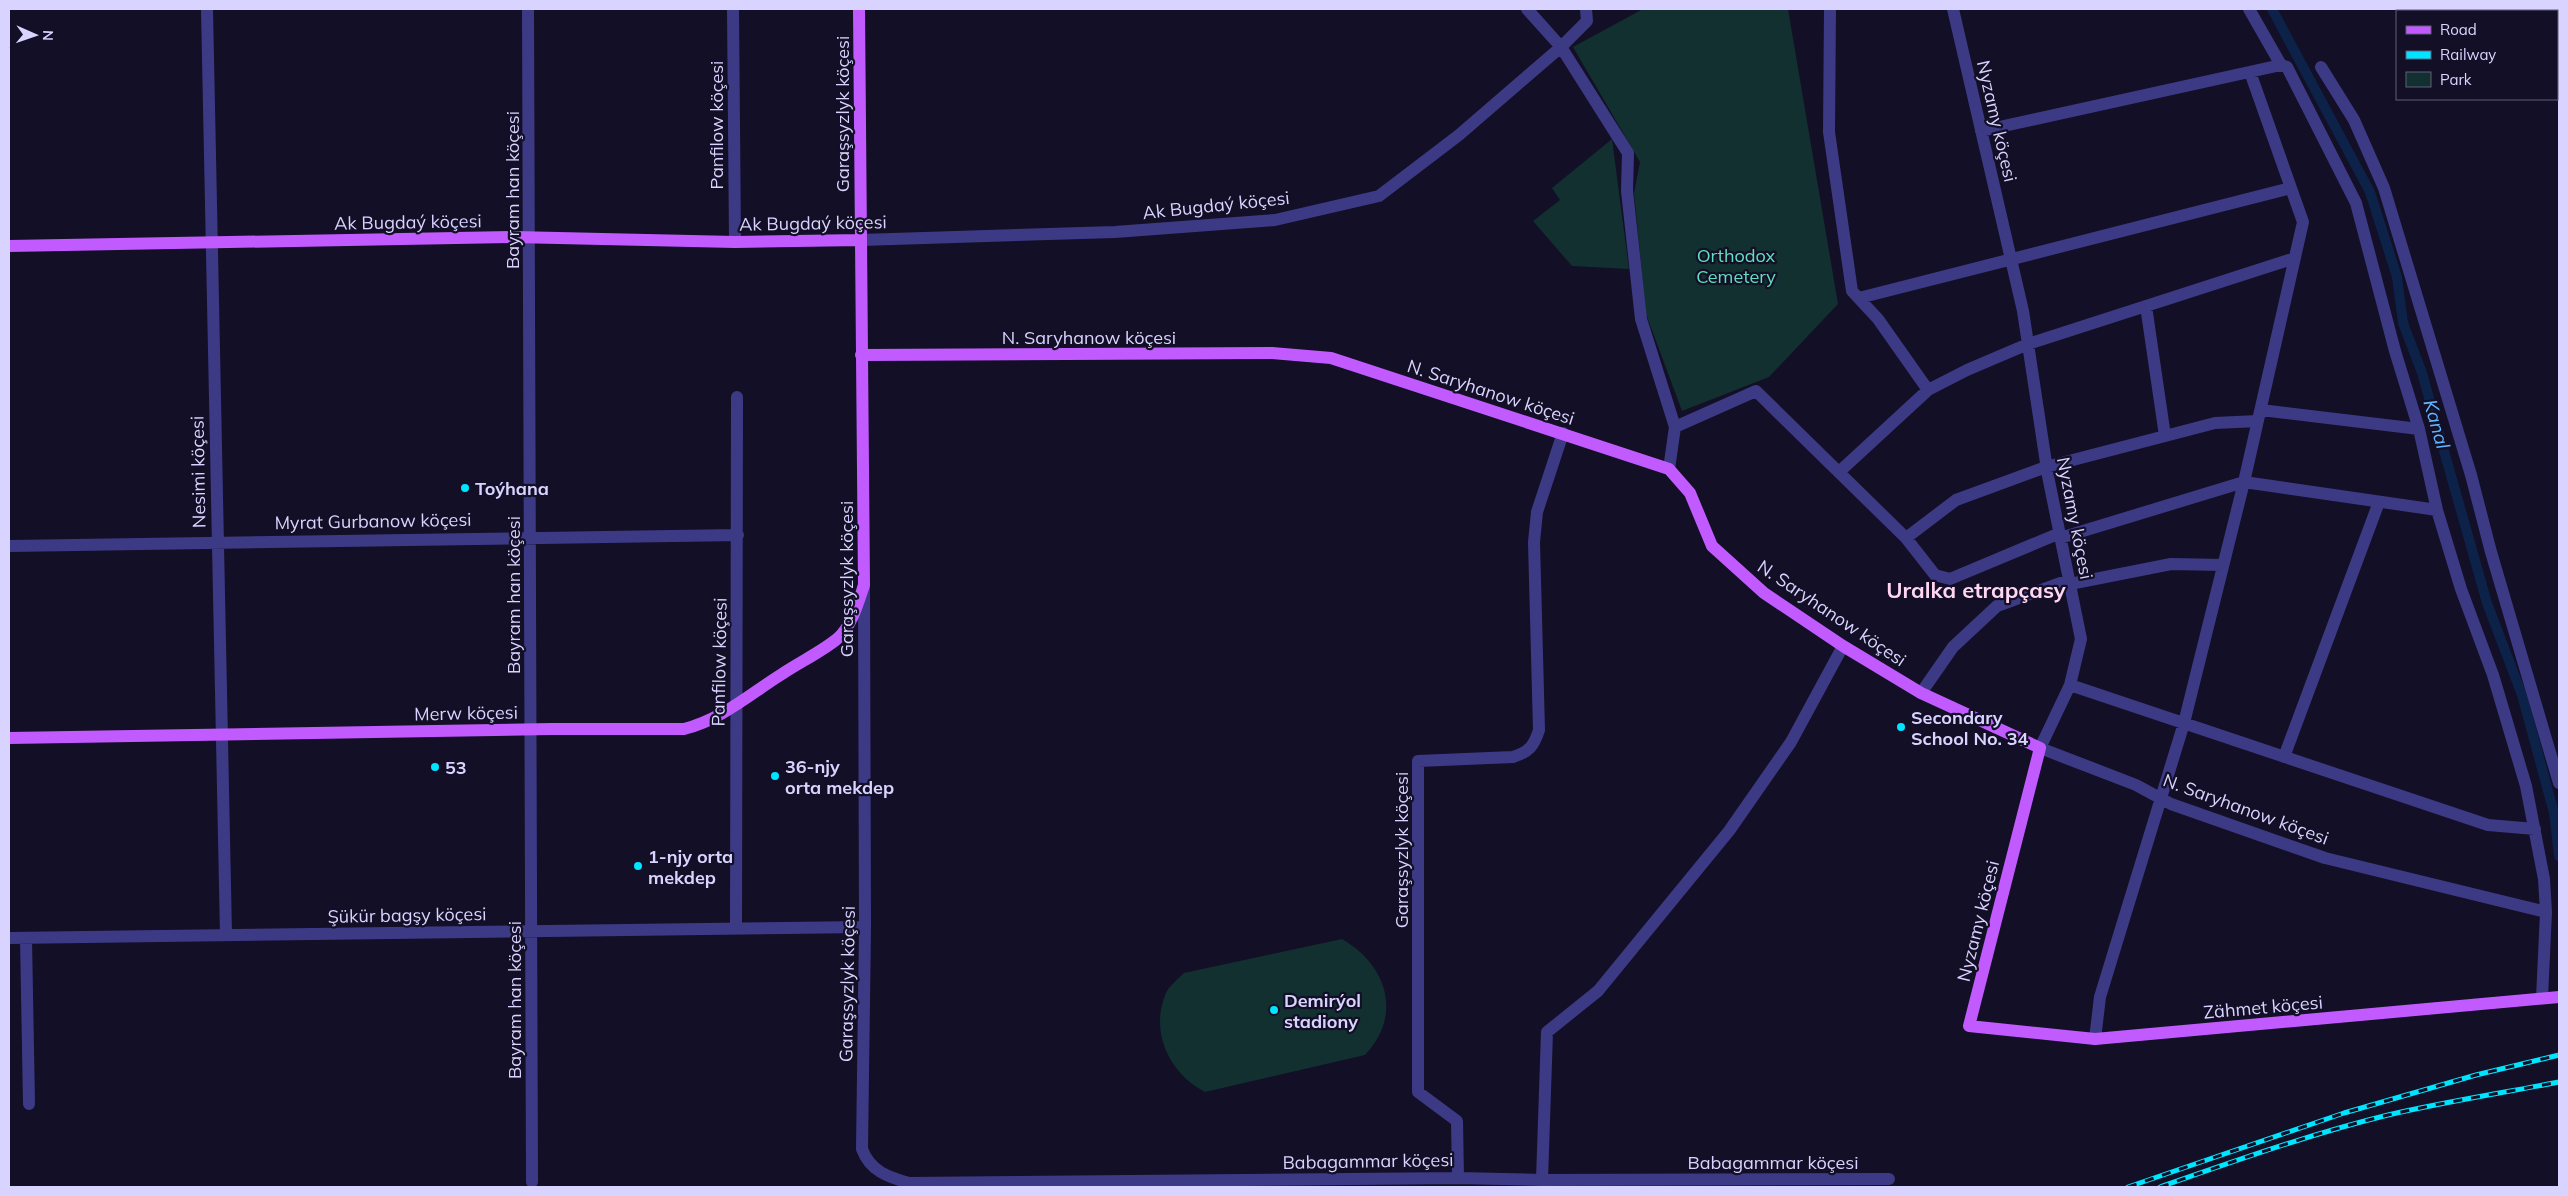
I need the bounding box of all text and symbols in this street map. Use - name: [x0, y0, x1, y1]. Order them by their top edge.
- north arrow: [10, 10, 60, 60]
- legend: [2396, 10, 2558, 100]
- text: Road: [2440, 20, 2477, 39]
- text: N: [39, 30, 57, 41]
- street label: Garaşsyzlyk köçesi: [831, 36, 854, 192]
- text: Railway: [2440, 45, 2496, 64]
- street label: Nyzamy köçesi: [1972, 58, 2022, 184]
- street label: Panfilow köçesi: [705, 61, 728, 189]
- text: Park: [2440, 70, 2472, 89]
- street label: Bayram han köçesi: [501, 111, 524, 269]
- street label: Ak Bugdaý köçesi: [1141, 186, 1291, 224]
- street label: Ak Bugdaý köçesi: [334, 209, 482, 235]
- street label: Ak Bugdaý köçesi: [739, 210, 887, 236]
- park label: Orthodox Cemetery: [1696, 244, 1776, 288]
- street label: N. Saryhanow köçesi: [1002, 326, 1176, 349]
- street label: N. Saryhanow köçesi: [1405, 354, 1577, 430]
- water label: Kanal: [2419, 396, 2456, 452]
- street label: Nesimi köçesi: [186, 416, 210, 528]
- street label: Nyzamy köçesi: [2052, 455, 2098, 581]
- place label: Toýhana: [475, 477, 549, 500]
- marker: Toýhana: [459, 482, 471, 494]
- street label: Garaşsyzlyk köçesi: [835, 501, 858, 657]
- street label: Myrat Gurbanow köçesi: [274, 508, 472, 534]
- street label: Bayram han köçesi: [502, 516, 525, 674]
- street label: N. Saryhanow köçesi: [1753, 555, 1911, 671]
- district label: Uralka etrapçasy: [1886, 576, 2066, 604]
- street label: Panfilow köçesi: [706, 597, 732, 727]
- street label: Merw köçesi: [414, 701, 518, 725]
- place label: Secondary School No. 34: [1911, 706, 2029, 750]
- marker: Secondary School No. 34: [1895, 721, 1907, 733]
- place label: 36-njy orta mekdep: [785, 755, 894, 799]
- place label: 53: [445, 756, 467, 779]
- marker: 53: [429, 761, 441, 773]
- street label: N. Saryhanow köçesi: [2160, 768, 2332, 850]
- marker: 36-njy orta mekdep: [769, 770, 781, 782]
- street label: Garaşsyzlyk köçesi: [1390, 772, 1413, 928]
- place label: 1-njy orta mekdep: [648, 845, 733, 889]
- street label: Nyzamy köçesi: [1952, 858, 2004, 984]
- marker: 1-njy orta mekdep: [632, 860, 644, 872]
- street label: Şükür bagşy köçesi: [327, 902, 487, 928]
- street label: Garaşsyzlyk köçesi: [834, 906, 860, 1062]
- street label: Bayram han köçesi: [503, 921, 526, 1079]
- place label: Demirýol stadiony: [1284, 989, 1361, 1033]
- street label: Zähmet köçesi: [2202, 990, 2324, 1024]
- marker: Demirýol stadiony: [1268, 1004, 1280, 1016]
- street label: Babagammar köçesi: [1282, 1148, 1454, 1174]
- street label: Babagammar köçesi: [1688, 1151, 1859, 1174]

